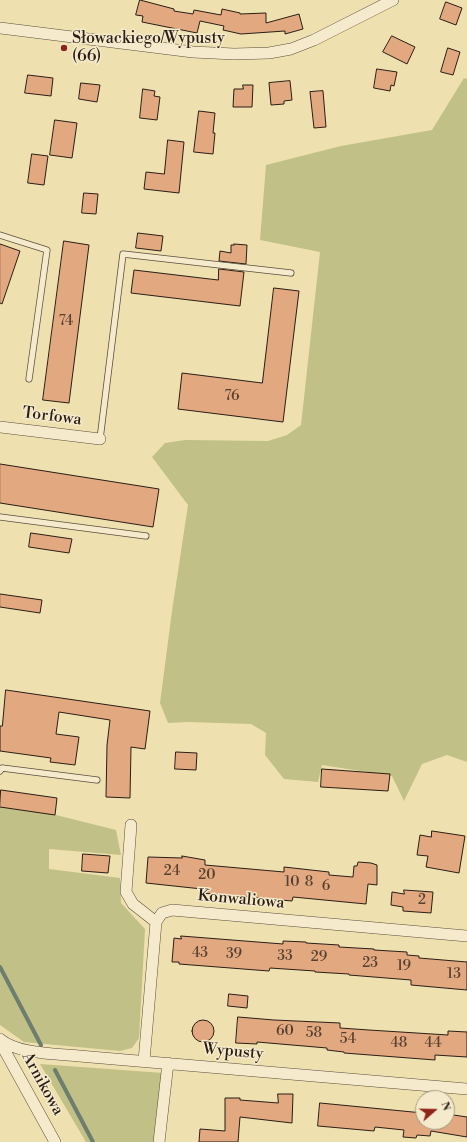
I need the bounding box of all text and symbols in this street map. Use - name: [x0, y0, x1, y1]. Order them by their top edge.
- place label: Słowackiego/Wypusty (66): [72, 29, 225, 67]
- marker: Słowackiego/Wypusty (66): [59, 43, 69, 53]
- house number: 74: [59, 314, 73, 330]
- house number: 76: [224, 389, 240, 405]
- street label: Torfowa: [21, 404, 83, 430]
- house number: 24: [164, 864, 180, 880]
- house number: 20: [198, 868, 216, 884]
- house number: 10: [285, 875, 299, 891]
- house number: 8: [305, 875, 313, 891]
- house number: 6: [322, 879, 330, 895]
- street label: Konwaliowa: [197, 887, 285, 913]
- house number: 2: [418, 893, 426, 909]
- house number: 43: [192, 946, 208, 962]
- house number: 39: [226, 947, 242, 963]
- house number: 33: [277, 949, 293, 965]
- house number: 29: [311, 950, 327, 966]
- house number: 23: [362, 956, 378, 972]
- house number: 19: [397, 959, 411, 975]
- house number: 13: [447, 967, 461, 983]
- house number: 60: [276, 1024, 294, 1040]
- house number: 58: [306, 1026, 322, 1042]
- house number: 54: [340, 1032, 356, 1048]
- house number: 48: [391, 1036, 407, 1052]
- house number: 44: [425, 1036, 441, 1052]
- street label: Wypusty: [202, 1040, 264, 1064]
- street label: Arnikowa: [17, 1049, 67, 1119]
- north arrow: [415, 1090, 455, 1130]
- text: N: [437, 1100, 453, 1113]

